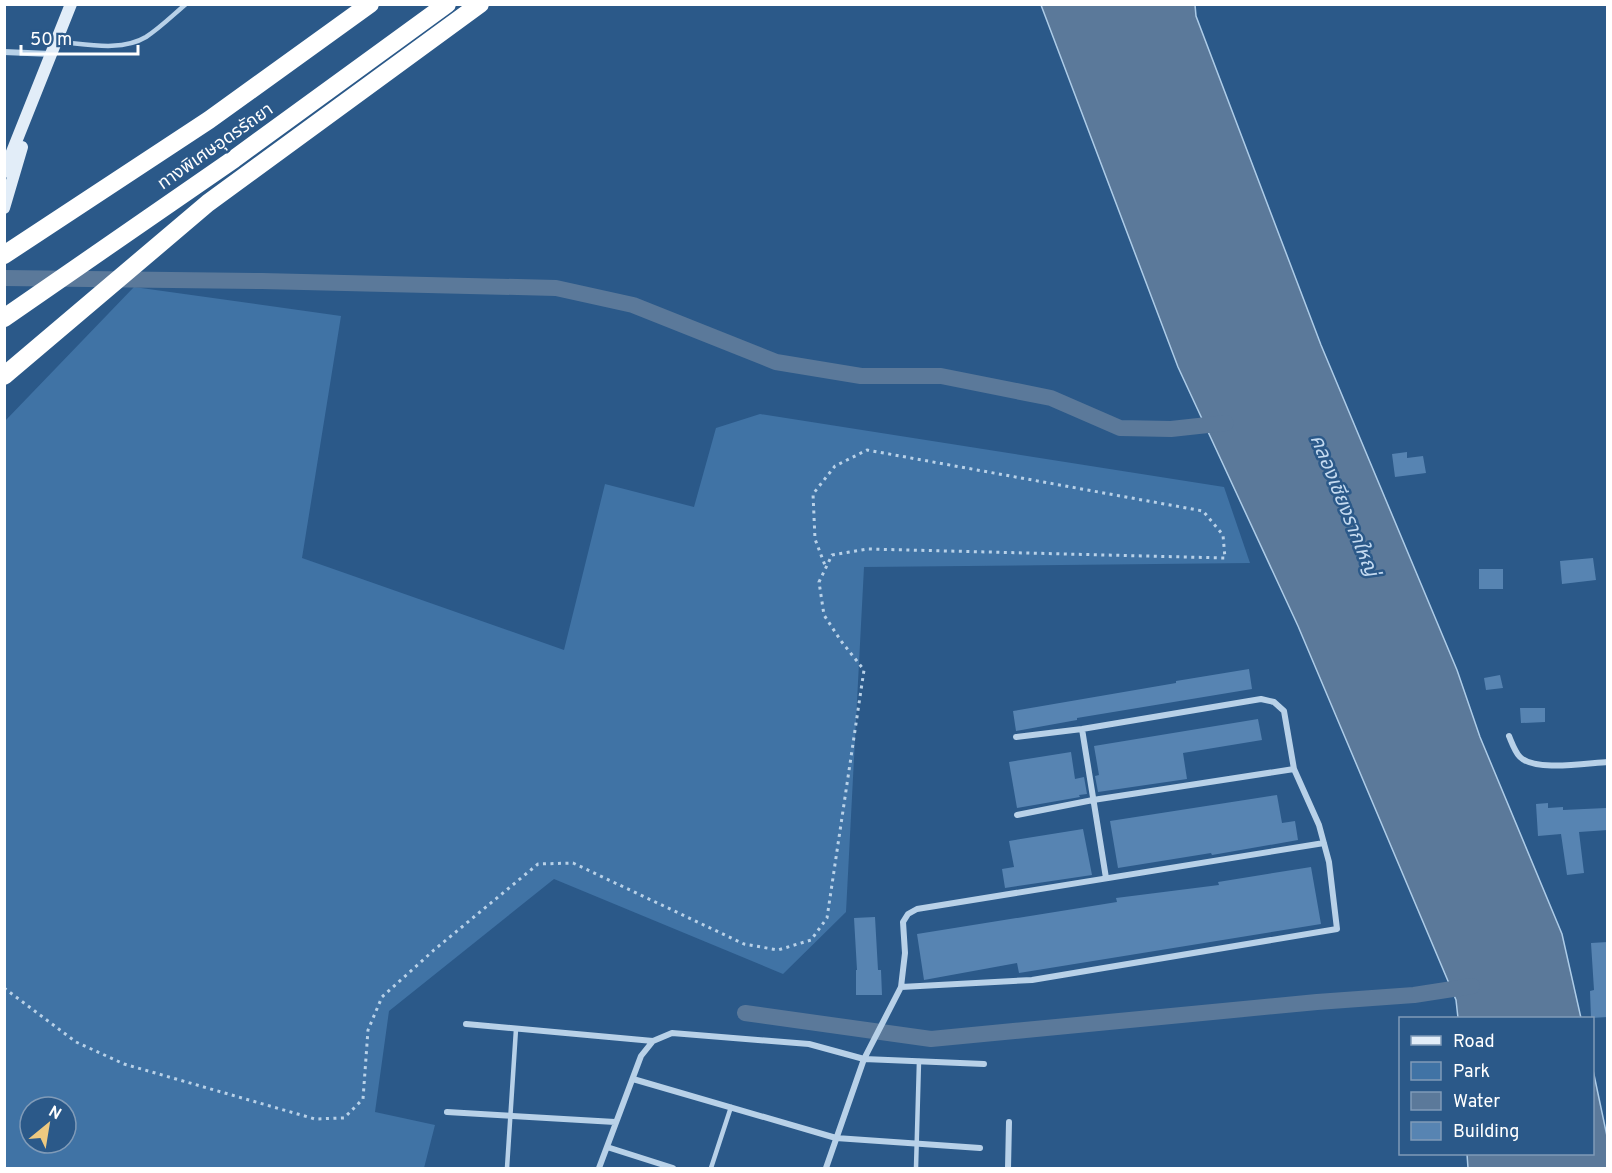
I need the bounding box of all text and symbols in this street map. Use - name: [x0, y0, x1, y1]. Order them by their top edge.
- scale bar: [21, 18, 138, 56]
- text: 50 m: [30, 29, 72, 52]
- street label: ทางพิเศษอุดรรัถยา: [153, 99, 278, 196]
- water label: คลองเชียงรากใหญ่: [1303, 431, 1385, 583]
- legend: [1399, 1017, 1594, 1155]
- text: Road: [1453, 1031, 1495, 1054]
- text: Park: [1453, 1061, 1490, 1084]
- text: Water: [1453, 1091, 1500, 1114]
- north arrow: [18, 1095, 78, 1155]
- text: N: [45, 1102, 64, 1125]
- text: Building: [1453, 1121, 1519, 1144]

